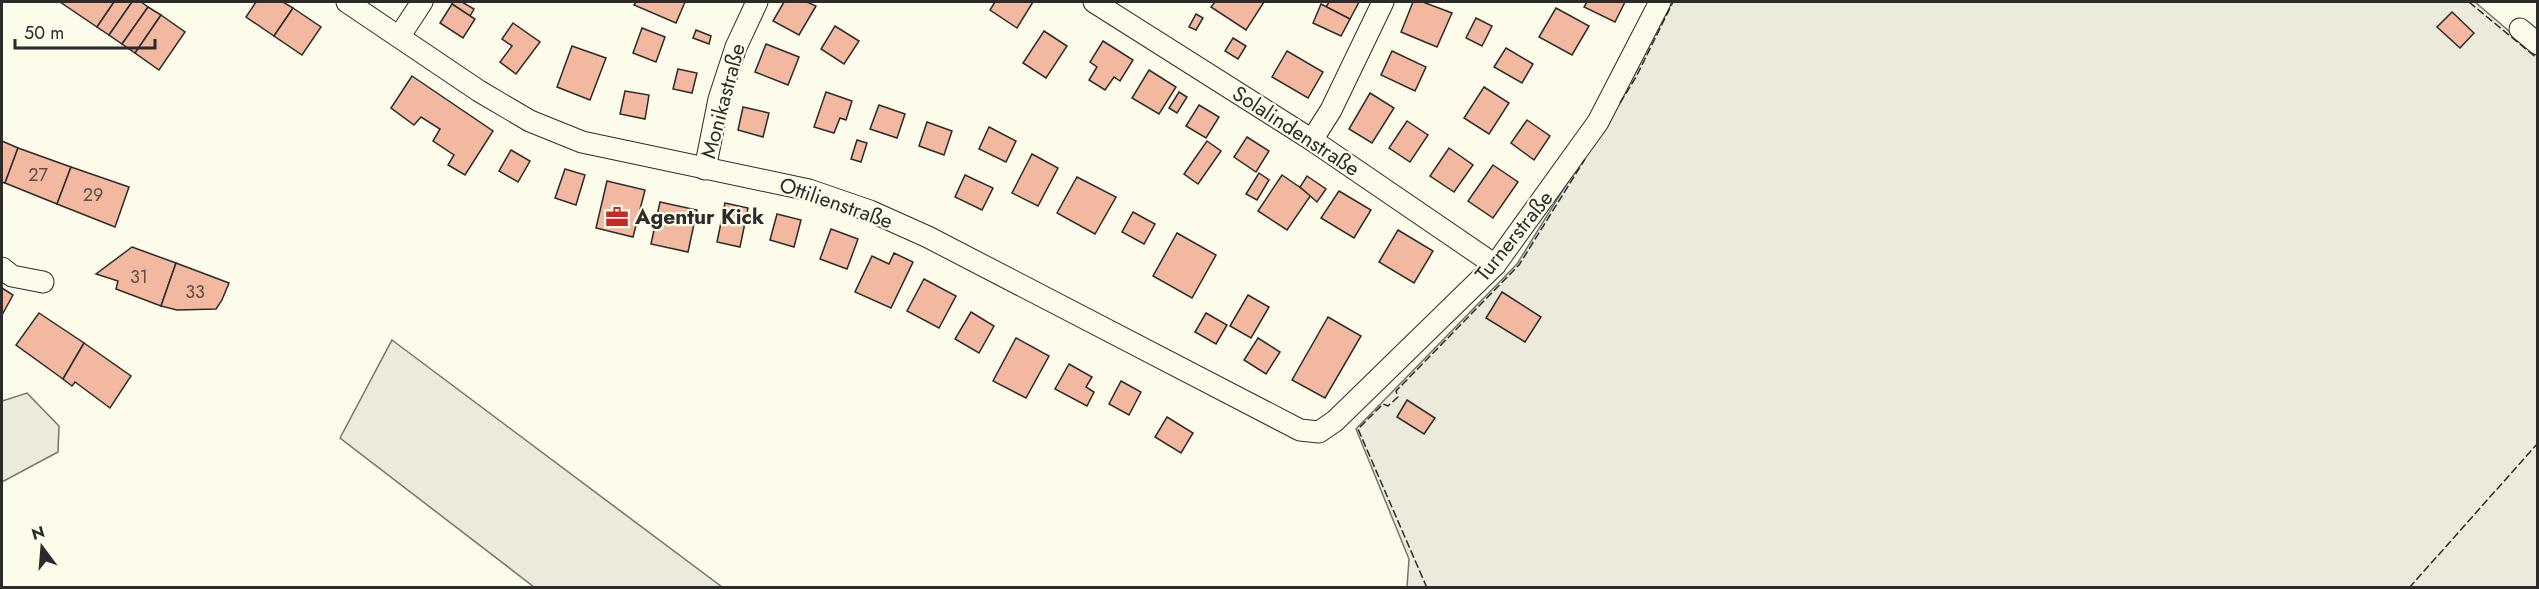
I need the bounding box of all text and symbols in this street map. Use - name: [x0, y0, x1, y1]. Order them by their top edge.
- scale bar: [15, 12, 154, 50]
- text: 50 m: [24, 20, 64, 46]
- street label: Monikastraße: [693, 40, 753, 162]
- street label: Solalindenstraße: [1226, 79, 1366, 184]
- house number: 27: [28, 162, 48, 188]
- street label: Ottilienstraße: [775, 170, 897, 236]
- house number: 29: [83, 182, 103, 208]
- street label: Turnerstraße: [1468, 184, 1560, 288]
- place label: Agentur Kick: [634, 202, 764, 232]
- office icon: Agentur Kick: [604, 204, 630, 230]
- house number: 31: [130, 264, 148, 290]
- house number: 33: [185, 279, 205, 305]
- north arrow: [12, 517, 72, 577]
- text: N: [29, 520, 47, 546]

